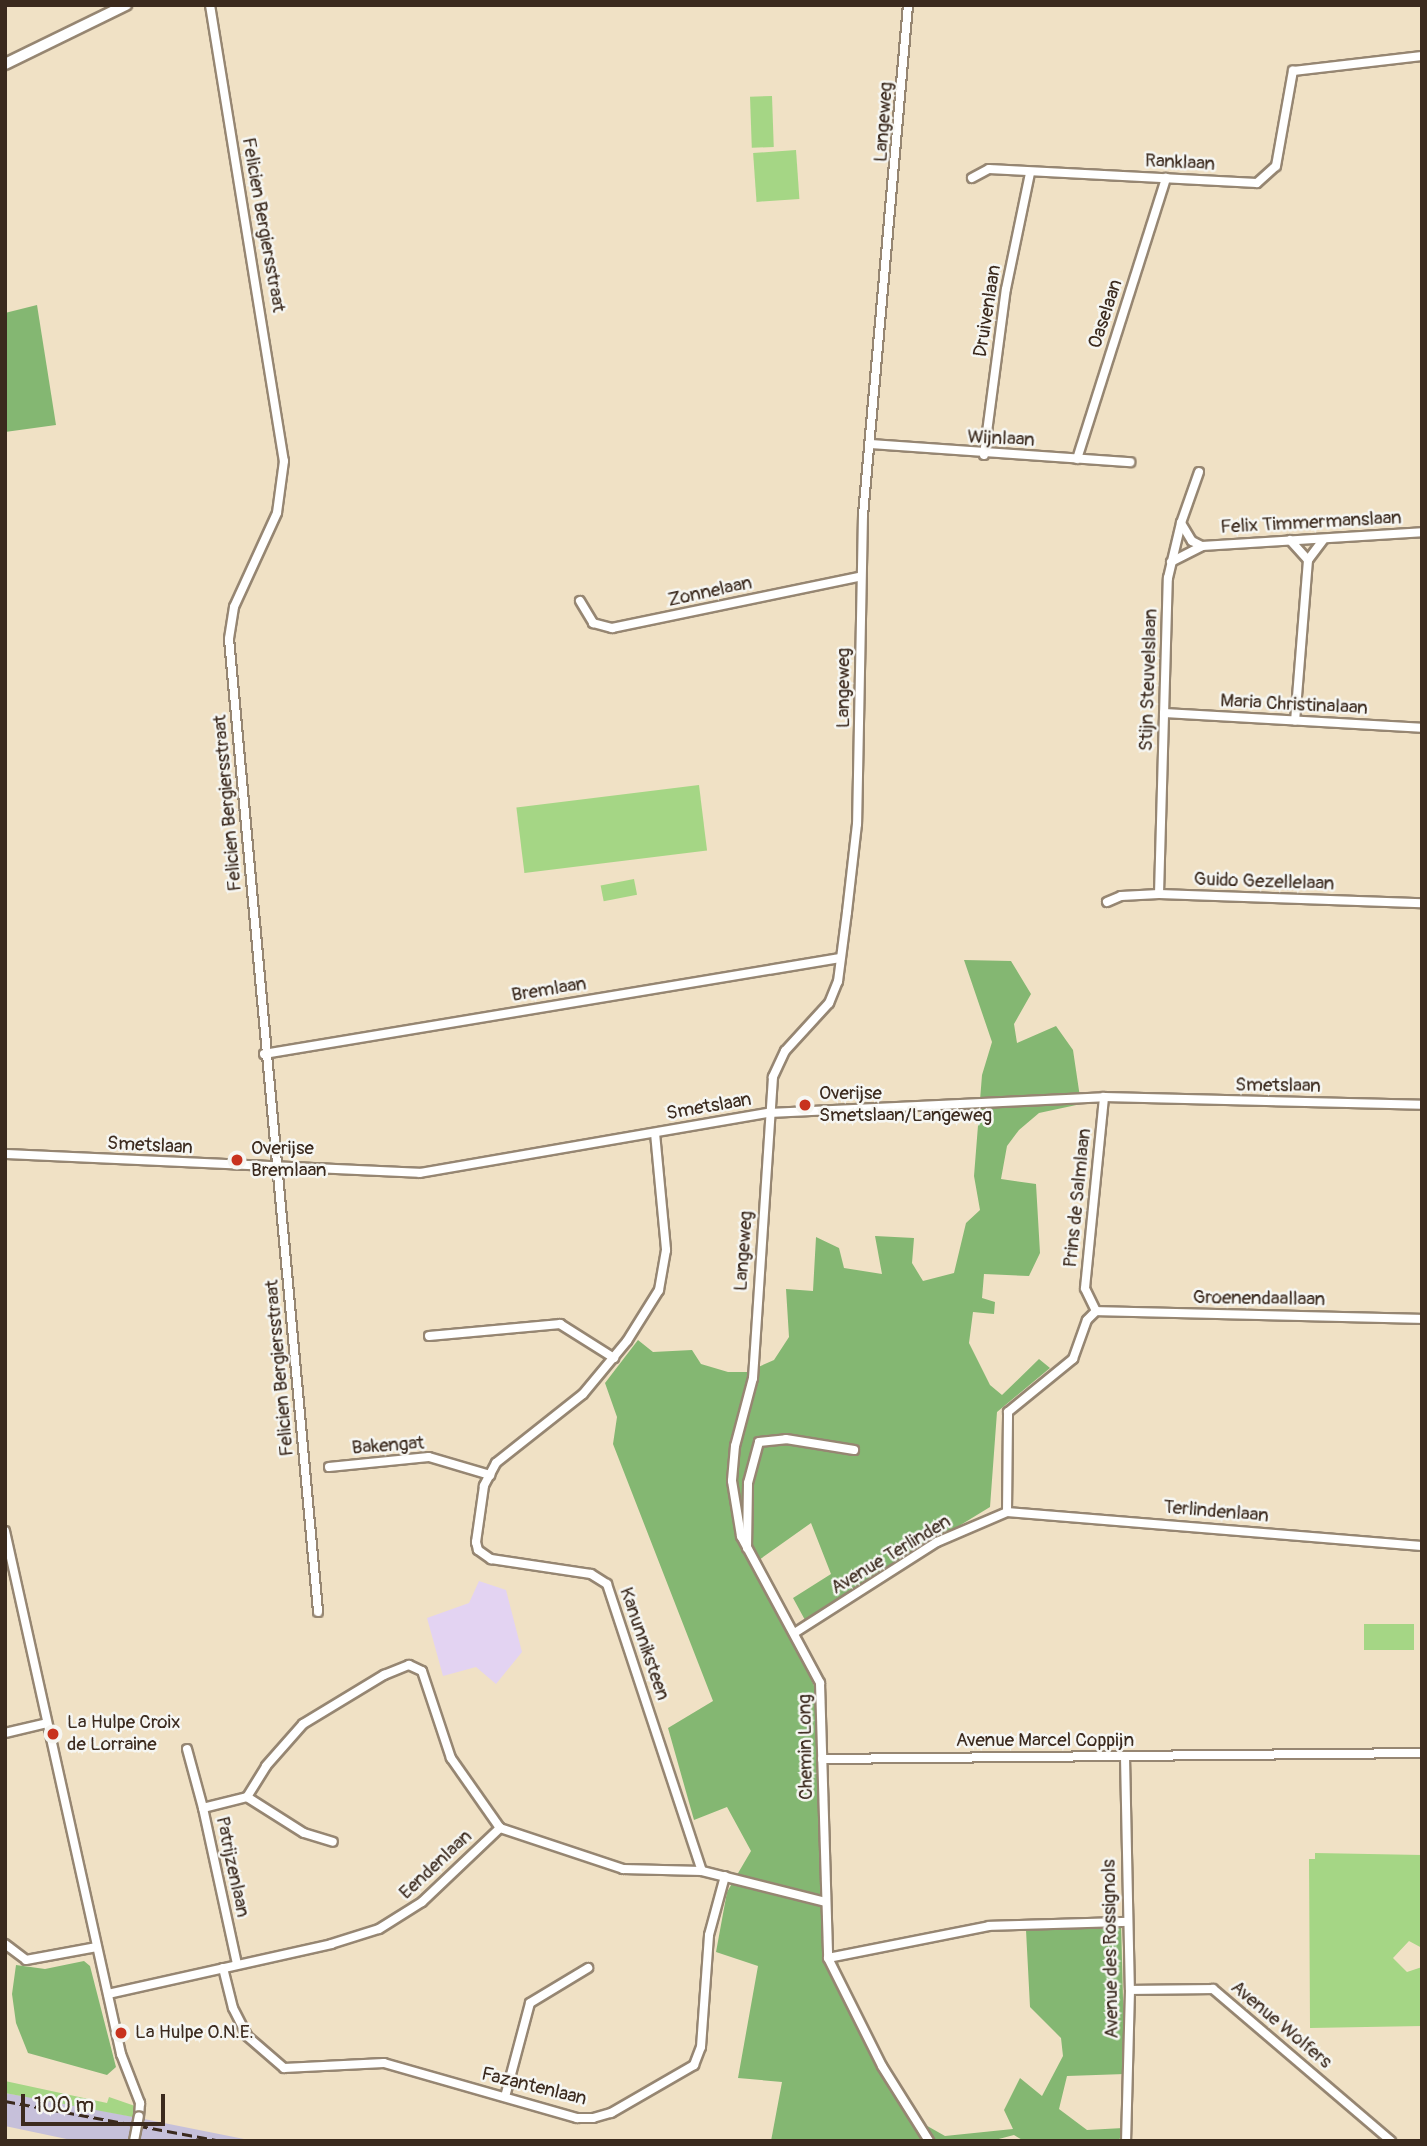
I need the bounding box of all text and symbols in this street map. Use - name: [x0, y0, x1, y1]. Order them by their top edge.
- street label: Langeweg: [870, 81, 898, 163]
- street label: Felicien Bergiersstraat: [236, 136, 290, 314]
- street label: Ranklaan: [1144, 150, 1216, 176]
- street label: Druivenlaan: [969, 263, 1007, 359]
- street label: Oaselaan: [1084, 277, 1128, 351]
- street label: Wijnlaan: [967, 426, 1035, 452]
- street label: Felix Timmermanslaan: [1220, 507, 1402, 539]
- street label: Zonnelaan: [666, 572, 754, 612]
- street label: Stijn Steuvelslaan: [1135, 608, 1163, 752]
- street label: Langeweg: [833, 648, 855, 728]
- street label: Maria Christinalaan: [1220, 690, 1368, 720]
- street label: Felicien Bergiersstraat: [209, 714, 247, 892]
- street label: Guido Gezellelaan: [1193, 868, 1335, 896]
- street label: Bremlaan: [510, 973, 588, 1007]
- street label: Smetslaan: [1235, 1074, 1321, 1098]
- place label: Overijse Smetslaan/Langeweg: [819, 1083, 992, 1127]
- street label: Smetslaan: [665, 1088, 753, 1126]
- marker: Overijse Smetslaan/Langeweg: [797, 1097, 813, 1113]
- street label: Prins de Salmlaan: [1059, 1127, 1097, 1269]
- street label: Smetslaan: [107, 1132, 193, 1160]
- place label: Overijse Bremlaan: [251, 1138, 327, 1182]
- marker: Overijse Bremlaan: [229, 1152, 245, 1168]
- street label: Langeweg: [730, 1210, 758, 1292]
- street label: Felicien Bergiersstraat: [261, 1279, 299, 1457]
- street label: Groenendaallaan: [1193, 1286, 1325, 1312]
- street label: Bakengat: [351, 1432, 425, 1460]
- street label: Terlindenlaan: [1162, 1496, 1270, 1528]
- street label: Avenue Terlinden: [827, 1510, 955, 1600]
- street label: Kanunniksteen: [614, 1584, 674, 1704]
- street label: Chemin Long: [794, 1694, 818, 1800]
- place label: La Hulpe Croix de Lorraine: [67, 1712, 180, 1756]
- marker: La Hulpe Croix de Lorraine: [45, 1726, 61, 1742]
- street label: Avenue Marcel Coppijn: [956, 1730, 1134, 1752]
- street label: Patrijzenlaan: [210, 1814, 254, 1920]
- street label: Eendenlaan: [395, 1826, 477, 1904]
- street label: Avenue des Rossignols: [1098, 1859, 1124, 2039]
- street label: Avenue Wolfers: [1226, 1976, 1336, 2074]
- place label: La Hulpe O.N.E.: [135, 2022, 254, 2044]
- marker: La Hulpe O.N.E.: [113, 2025, 129, 2041]
- street label: Fazantenlaan: [479, 2063, 589, 2111]
- scale bar: [24, 2080, 168, 2124]
- text: 100 m: [34, 2092, 94, 2119]

